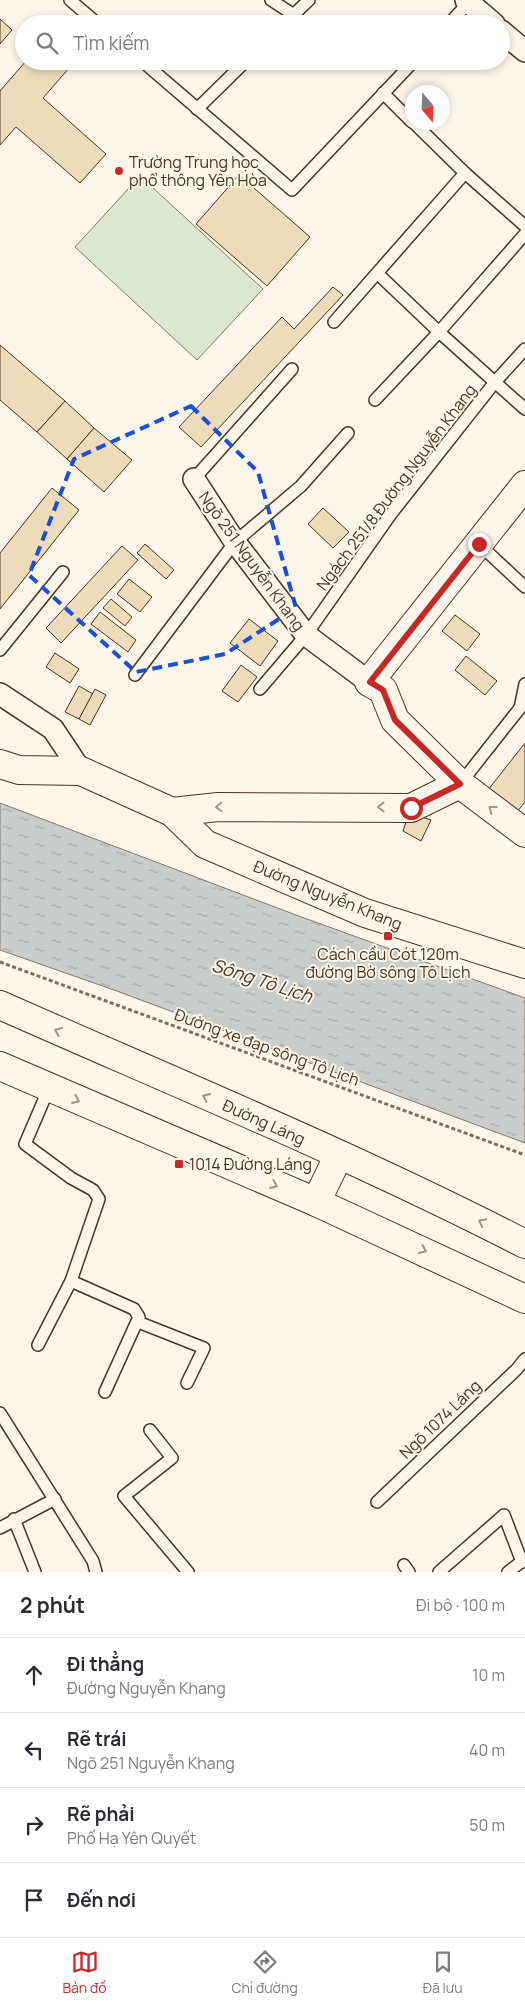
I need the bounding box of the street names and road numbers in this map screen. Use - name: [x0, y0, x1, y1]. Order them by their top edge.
- street label: Ngách 251/8 Đường Nguyễn Khang: [311, 379, 481, 595]
- street label: Ngõ 251 Nguyễn Khang: [194, 487, 310, 635]
- street label: Đường Nguyễn Khang: [250, 855, 406, 935]
- street label: Đường xe đạp sông Tô Lịch: [172, 1003, 362, 1091]
- street label: Đường Láng: [219, 1094, 309, 1150]
- street label: Ngõ 1074 Láng: [395, 1375, 485, 1463]

